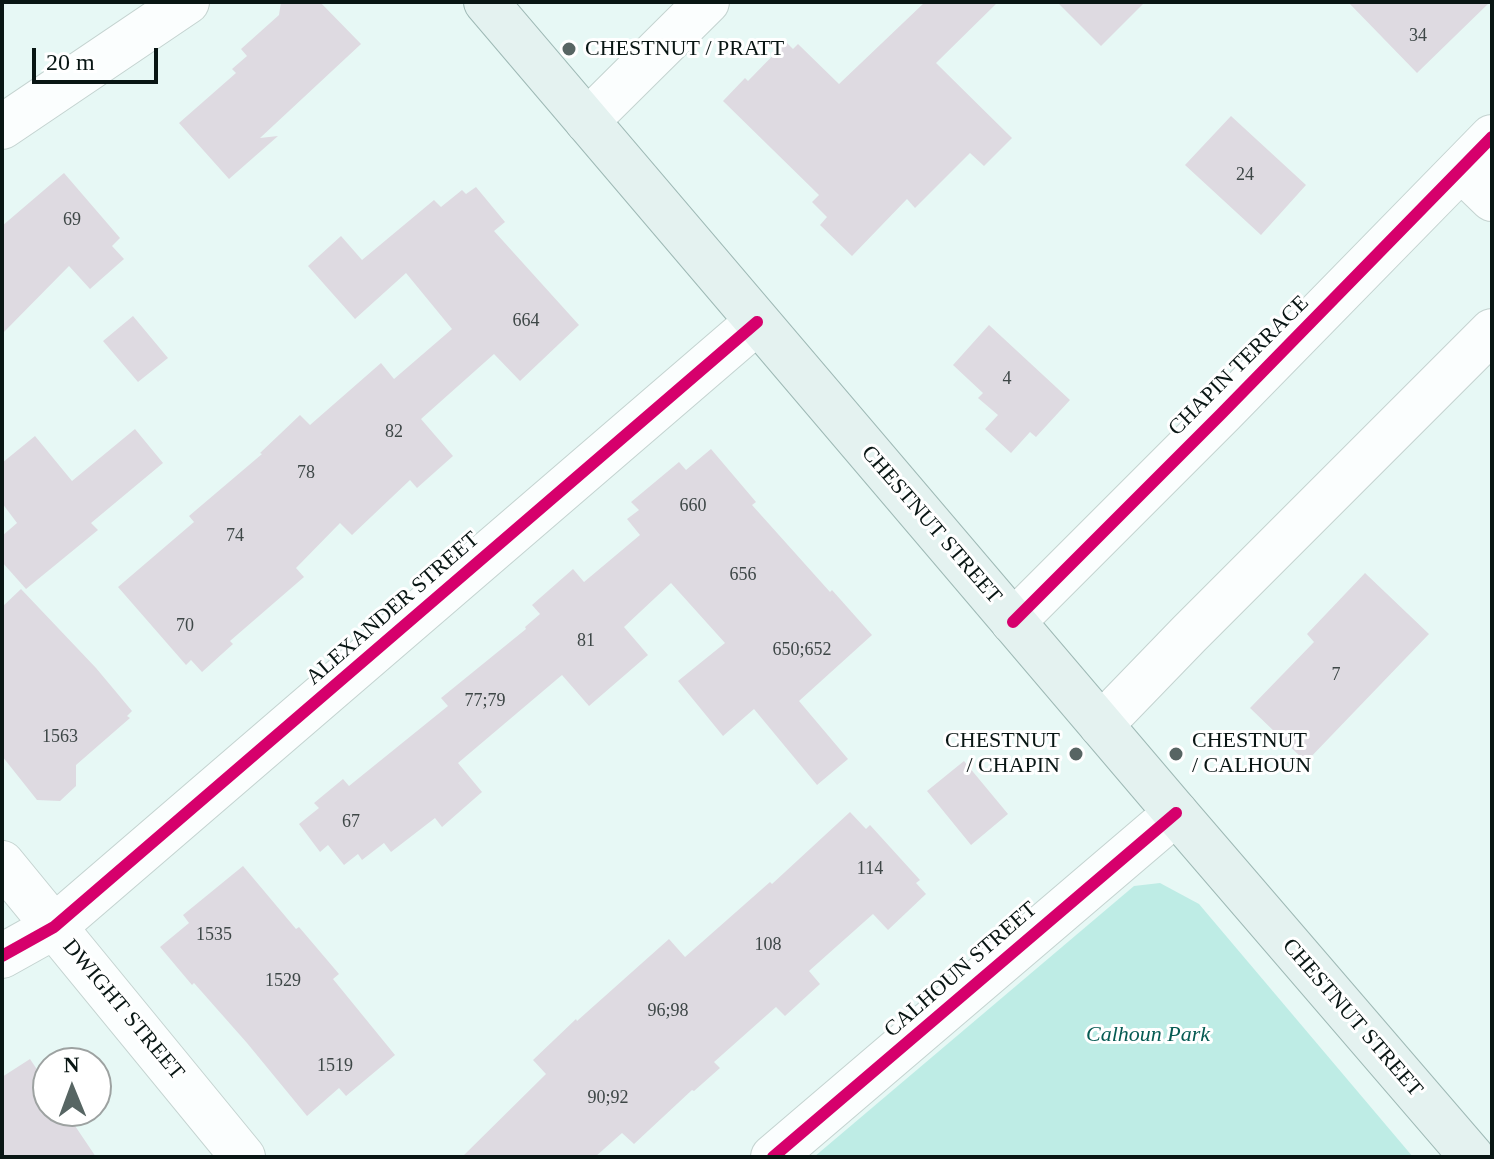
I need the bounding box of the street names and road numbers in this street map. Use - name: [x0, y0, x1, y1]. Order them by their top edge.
- street label: CHAPIN TERRACE: [1163, 290, 1315, 442]
- street label: CHESTNUT STREET: [855, 440, 1007, 610]
- street label: ALEXANDER STREET: [301, 527, 485, 691]
- street label: CALHOUN STREET: [879, 896, 1043, 1044]
- street label: CHESTNUT STREET: [1276, 933, 1428, 1103]
- street label: DWIGHT STREET: [57, 934, 189, 1086]

